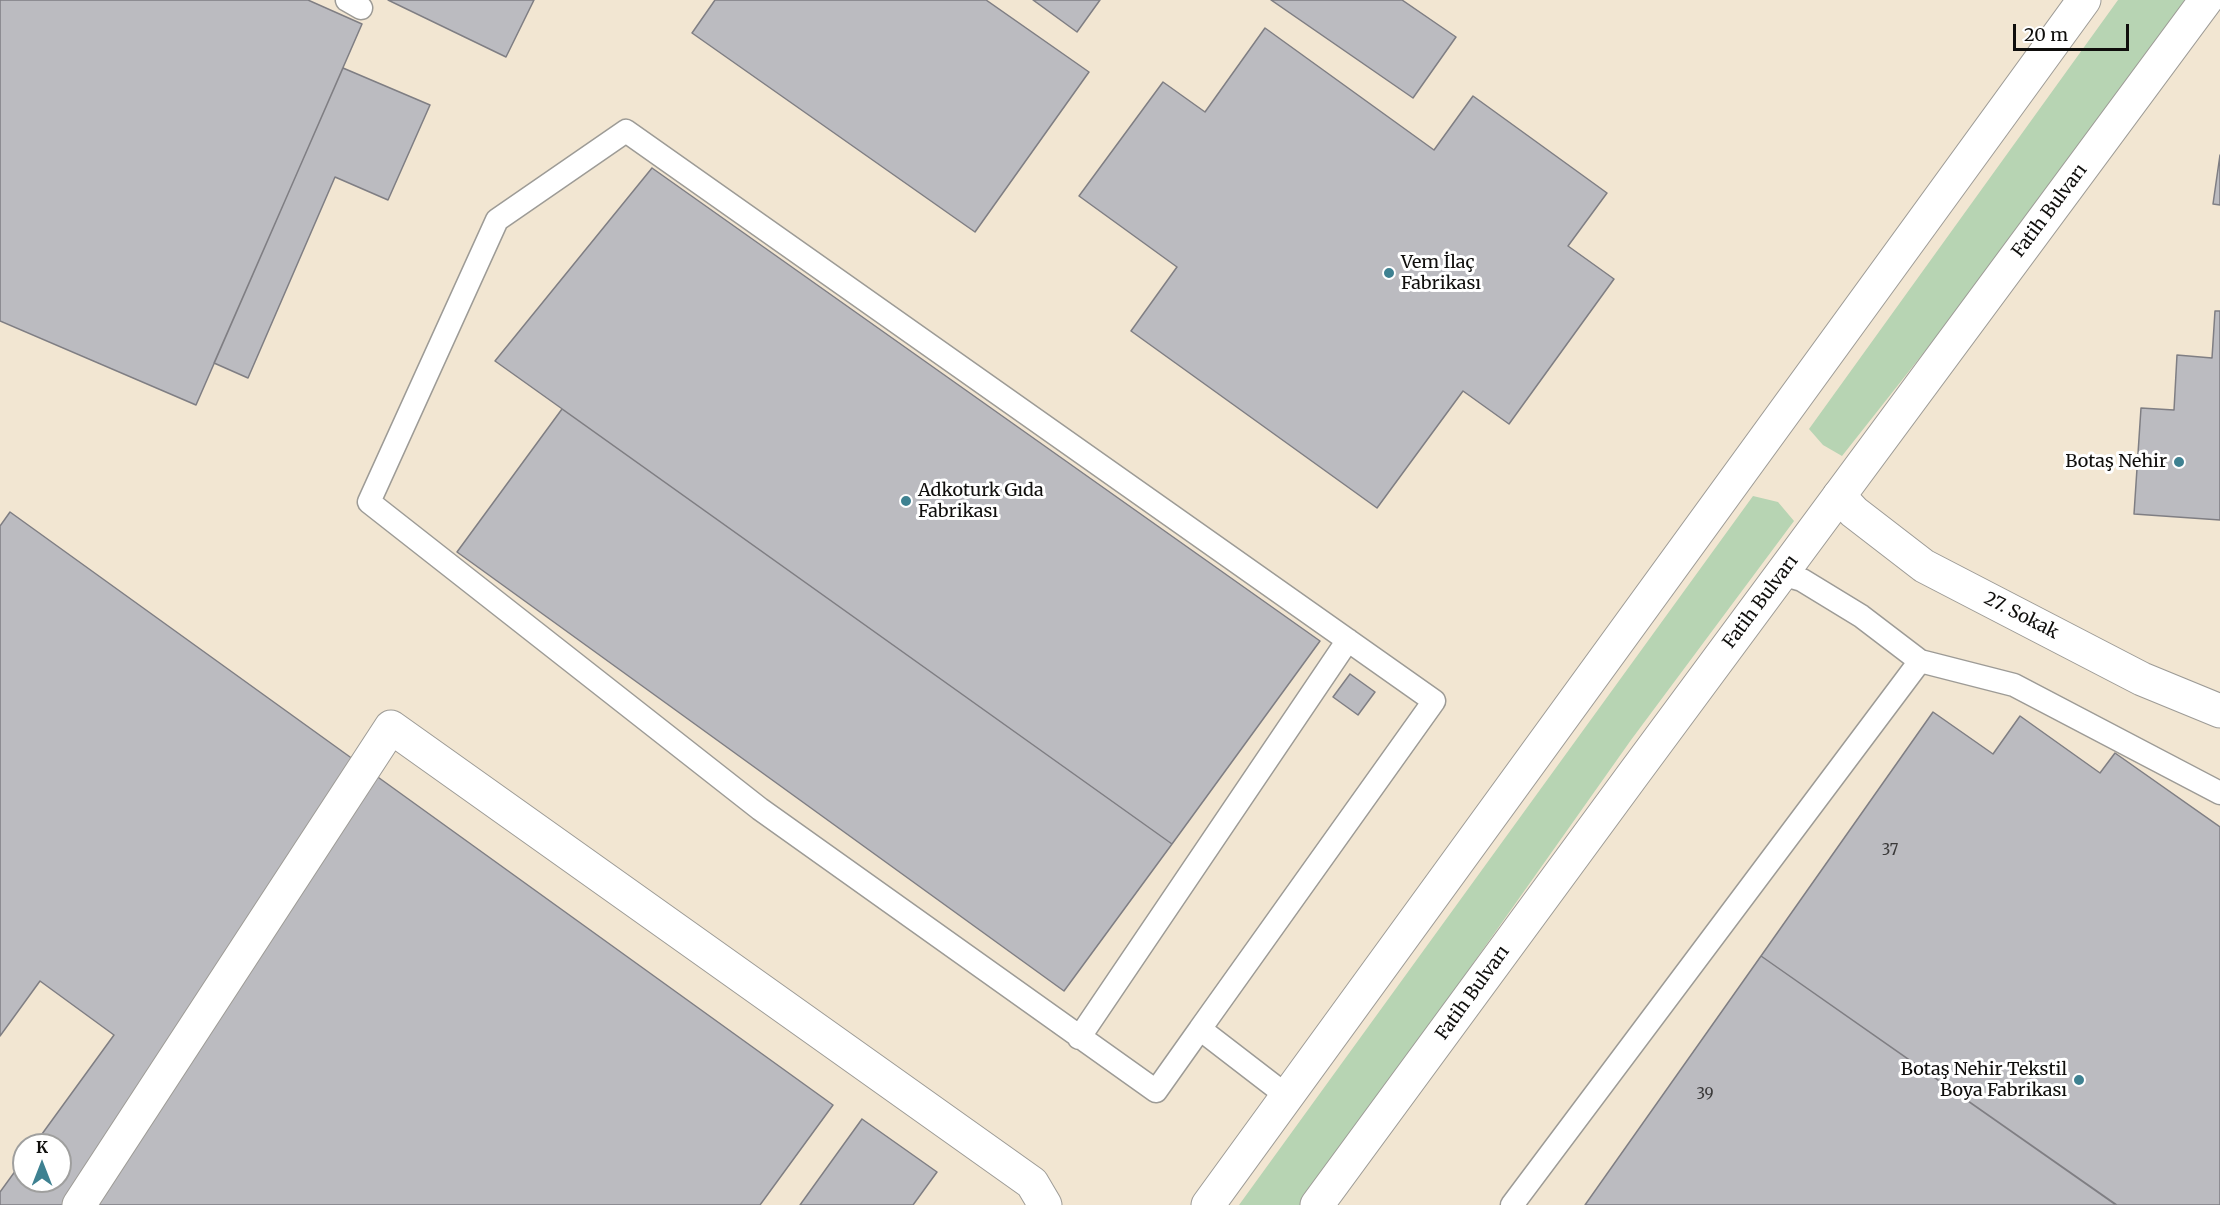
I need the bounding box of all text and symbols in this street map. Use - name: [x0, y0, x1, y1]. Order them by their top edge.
- scale bar: [2016, 12, 2132, 50]
- text: 20 m: [2024, 23, 2068, 46]
- street label: Fatih Bulvarı: [2008, 160, 2092, 262]
- place label: Vem İlaç Fabrikası: [1401, 252, 1481, 294]
- marker: Vem İlaç Fabrikası: [1382, 266, 1396, 280]
- place label: Botaş Nehir: [2065, 451, 2167, 473]
- marker: Botaş Nehir: [2172, 455, 2186, 469]
- place label: Adkoturk Gıda Fabrikası: [918, 480, 1044, 522]
- marker: Adkoturk Gıda Fabrikası: [899, 494, 913, 508]
- street label: Fatih Bulvarı: [1719, 551, 1803, 653]
- street label: 27. Sokak: [1980, 588, 2062, 644]
- house number: 37: [1882, 842, 1898, 860]
- street label: Fatih Bulvarı: [1432, 942, 1514, 1044]
- place label: Botaş Nehir Tekstil Boya Fabrikası: [1901, 1059, 2067, 1102]
- marker: Botaş Nehir Tekstil Boya Fabrikası: [2072, 1073, 2086, 1087]
- house number: 39: [1696, 1086, 1714, 1104]
- north arrow: [12, 1133, 72, 1193]
- text: K: [36, 1137, 48, 1157]

